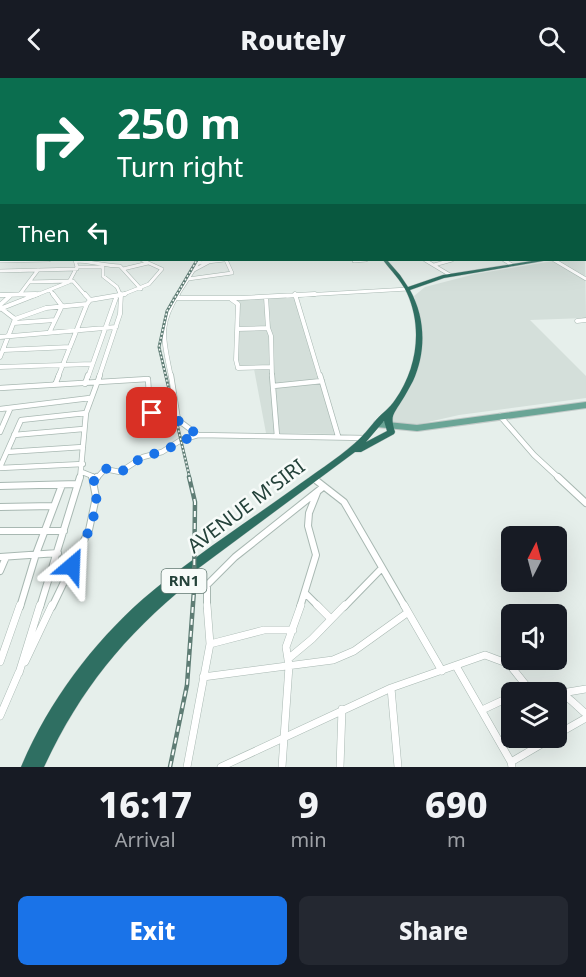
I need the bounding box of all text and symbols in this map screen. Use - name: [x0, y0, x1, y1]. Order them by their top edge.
- text: Routely: [240, 21, 346, 58]
- icon: back: [18, 23, 51, 56]
- icon: search: [535, 23, 568, 56]
- text: 250 m: [117, 94, 241, 151]
- icon: right: [18, 102, 96, 180]
- text: Turn right: [117, 148, 243, 185]
- icon: left: [82, 216, 115, 249]
- text: Then: [18, 218, 70, 248]
- pin: [126, 387, 177, 438]
- icon: arrive: [135, 396, 168, 429]
- street label: AVENUE M'SIRI: [181, 452, 310, 559]
- north arrow: [501, 526, 567, 592]
- map controls: [501, 526, 567, 748]
- position arrow: [40, 534, 104, 598]
- road number: RN1: [162, 569, 207, 593]
- button: sound: [501, 604, 567, 670]
- button: layers: [501, 682, 567, 748]
- text: 16:17: [98, 780, 192, 829]
- text: 9: [298, 780, 319, 829]
- text: 690: [425, 780, 488, 829]
- text: Arrival: [115, 826, 176, 853]
- text: min: [290, 826, 327, 853]
- text: m: [447, 826, 466, 853]
- button: Exit: [18, 896, 287, 965]
- button: Share: [299, 896, 568, 965]

